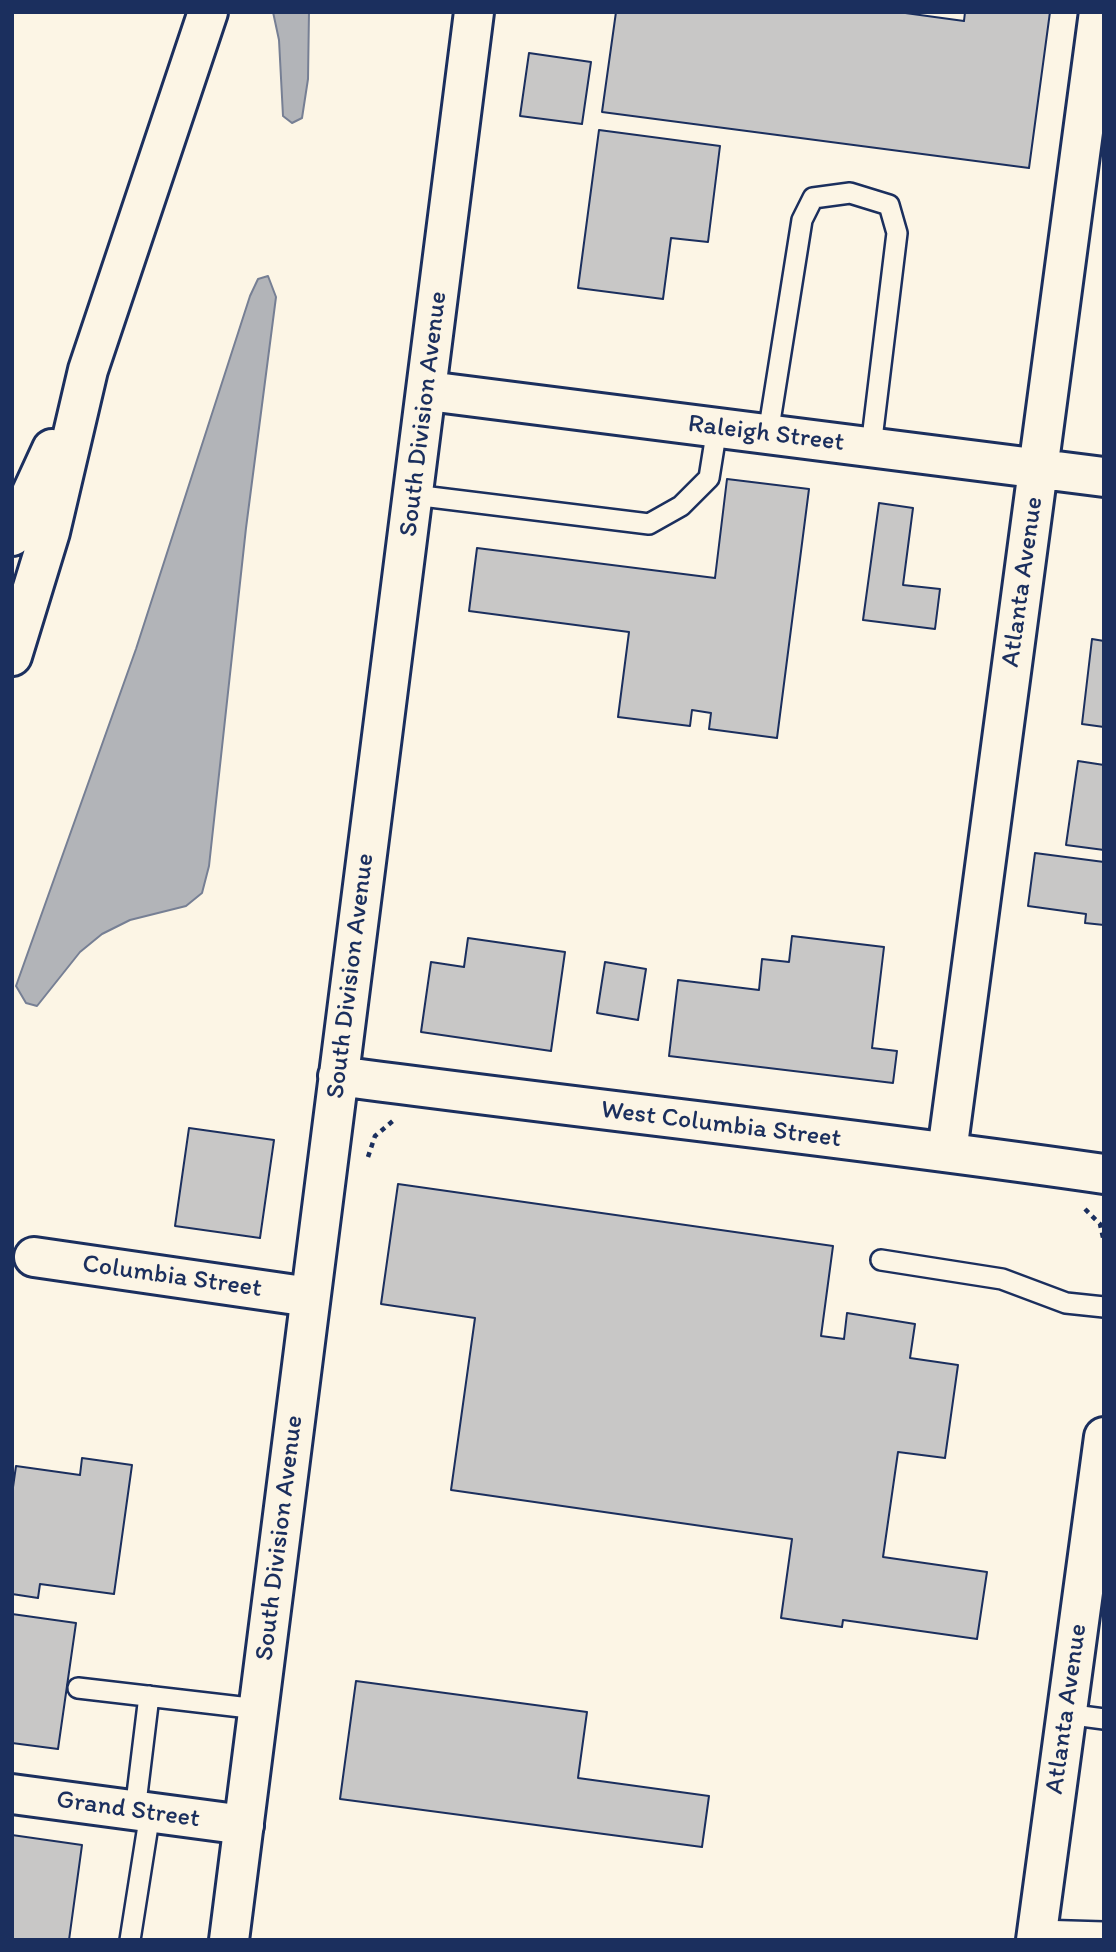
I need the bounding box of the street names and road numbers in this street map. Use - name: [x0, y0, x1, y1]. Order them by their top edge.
- street label: South Division Avenue: [393, 290, 455, 538]
- street label: Raleigh Street: [686, 409, 846, 459]
- street label: Atlanta Avenue: [996, 495, 1050, 669]
- street label: South Division Avenue: [320, 852, 382, 1100]
- street label: West Columbia Street: [599, 1095, 843, 1155]
- street label: Columbia Street: [80, 1249, 264, 1305]
- street label: South Division Avenue: [249, 1414, 311, 1662]
- street label: Atlanta Avenue: [1040, 1622, 1094, 1796]
- street label: Grand Street: [54, 1785, 202, 1835]

